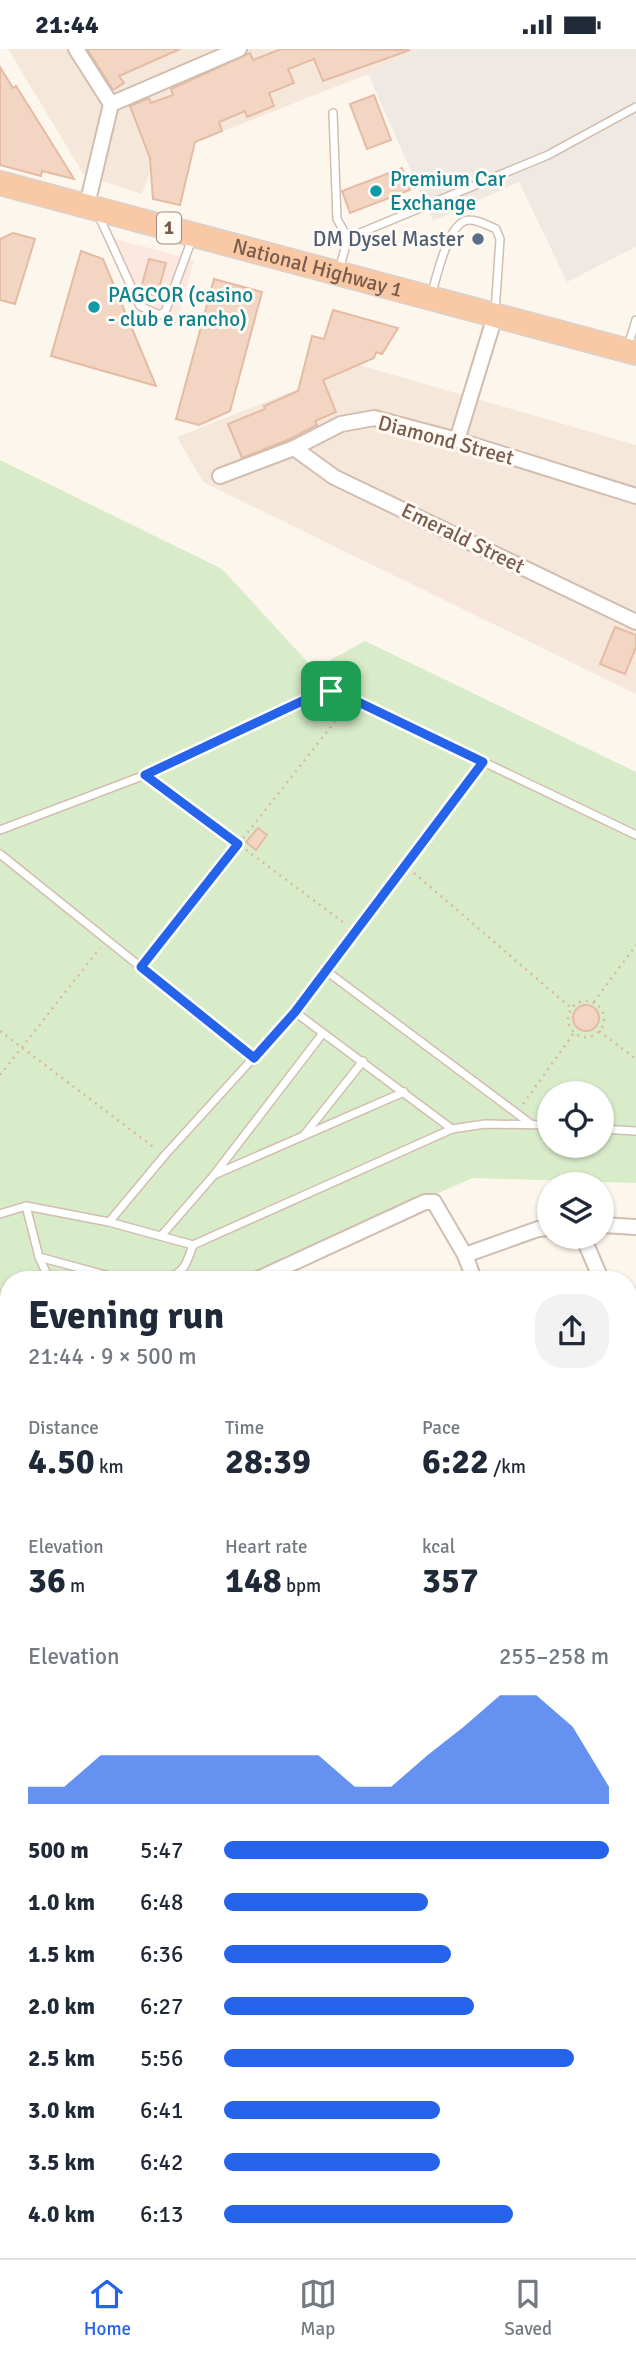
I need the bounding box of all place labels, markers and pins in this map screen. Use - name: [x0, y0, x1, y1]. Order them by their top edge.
- place label: Premium Car Exchange: [390, 166, 506, 216]
- marker: Premium Car Exchange: [368, 183, 384, 199]
- place label: DM Dysel Master: [313, 226, 464, 252]
- marker: DM Dysel Master: [470, 231, 486, 247]
- place label: PAGCOR (casino - club e rancho): [108, 282, 253, 332]
- marker: PAGCOR (casino - club e rancho): [86, 299, 102, 315]
- pin: [301, 661, 361, 721]

